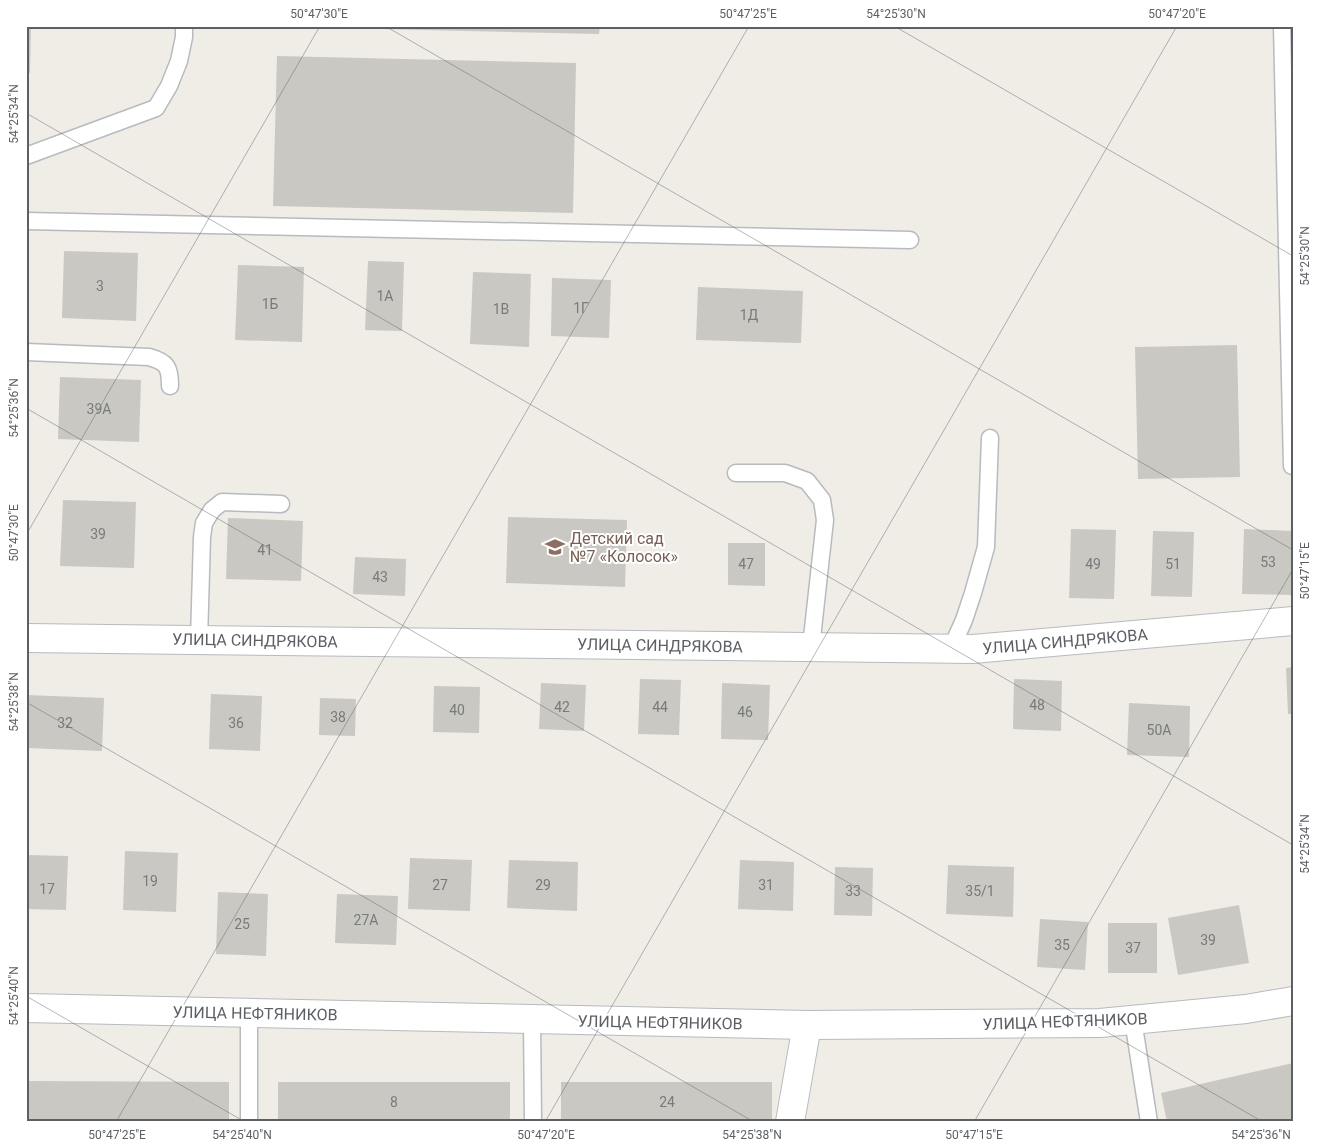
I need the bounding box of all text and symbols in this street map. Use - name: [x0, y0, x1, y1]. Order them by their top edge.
- text: 50°47'30"E: [290, 7, 348, 21]
- text: 50°47'25"E: [719, 7, 777, 21]
- text: 54°25'30"N: [866, 7, 926, 21]
- text: 50°47'20"E: [1148, 7, 1206, 21]
- text: 54°25'34"N: [7, 84, 21, 144]
- text: 54°25'30"N: [1298, 226, 1312, 286]
- house number: 3: [96, 278, 104, 294]
- house number: 1А: [376, 288, 394, 304]
- house number: 1Б: [262, 296, 279, 312]
- house number: 1Г: [573, 300, 589, 316]
- house number: 1В: [493, 301, 509, 317]
- house number: 1Д: [740, 307, 759, 323]
- text: 54°25'36"N: [7, 378, 21, 438]
- house number: 39А: [87, 401, 111, 417]
- text: 50°47'30"E: [7, 504, 21, 562]
- house number: 39: [90, 526, 106, 542]
- place label: Детский сад №7 «Колосок»: [570, 529, 678, 566]
- school or university icon: Детский сад №7 «Колосок»: [544, 536, 566, 558]
- house number: 41: [257, 542, 273, 558]
- text: 50°47'15"E: [1298, 542, 1312, 600]
- house number: 53: [1260, 554, 1276, 570]
- house number: 47: [738, 556, 754, 572]
- house number: 49: [1085, 556, 1101, 572]
- house number: 51: [1165, 556, 1181, 572]
- house number: 43: [372, 569, 388, 585]
- street label: УЛИЦА СИНДРЯКОВА: [982, 625, 1149, 658]
- street label: УЛИЦА СИНДРЯКОВА: [172, 630, 339, 651]
- street label: УЛИЦА СИНДРЯКОВА: [577, 635, 744, 656]
- text: 54°25'38"N: [7, 672, 21, 732]
- house number: 48: [1029, 697, 1045, 713]
- house number: 42: [554, 699, 570, 715]
- house number: 44: [652, 699, 668, 715]
- house number: 40: [449, 702, 465, 718]
- house number: 46: [737, 704, 753, 720]
- house number: 38: [330, 709, 346, 725]
- house number: 32: [57, 715, 73, 731]
- house number: 36: [228, 715, 244, 731]
- house number: 50А: [1147, 722, 1171, 738]
- text: 54°25'34"N: [1298, 814, 1312, 874]
- house number: 19: [142, 873, 158, 889]
- house number: 27: [432, 877, 448, 893]
- house number: 29: [535, 877, 551, 893]
- house number: 31: [758, 877, 774, 893]
- house number: 17: [39, 881, 55, 897]
- house number: 33: [845, 883, 861, 899]
- house number: 35/1: [965, 883, 995, 899]
- house number: 27А: [354, 912, 378, 928]
- house number: 25: [234, 916, 250, 932]
- house number: 39: [1200, 932, 1216, 948]
- house number: 35: [1054, 937, 1070, 953]
- house number: 37: [1125, 940, 1141, 956]
- text: 54°25'40"N: [7, 966, 21, 1026]
- street label: УЛИЦА НЕФТЯНИКОВ: [172, 1003, 338, 1024]
- street label: УЛИЦА НЕФТЯНИКОВ: [982, 1009, 1148, 1034]
- street label: УЛИЦА НЕФТЯНИКОВ: [577, 1012, 743, 1033]
- house number: 8: [390, 1094, 398, 1110]
- house number: 24: [659, 1094, 675, 1110]
- text: 50°47'25"E: [88, 1128, 146, 1142]
- text: 54°25'40"N: [212, 1128, 272, 1142]
- text: 50°47'20"E: [517, 1128, 575, 1142]
- text: 54°25'38"N: [722, 1128, 782, 1142]
- text: 50°47'15"E: [945, 1128, 1003, 1142]
- text: 54°25'36"N: [1231, 1128, 1291, 1142]

